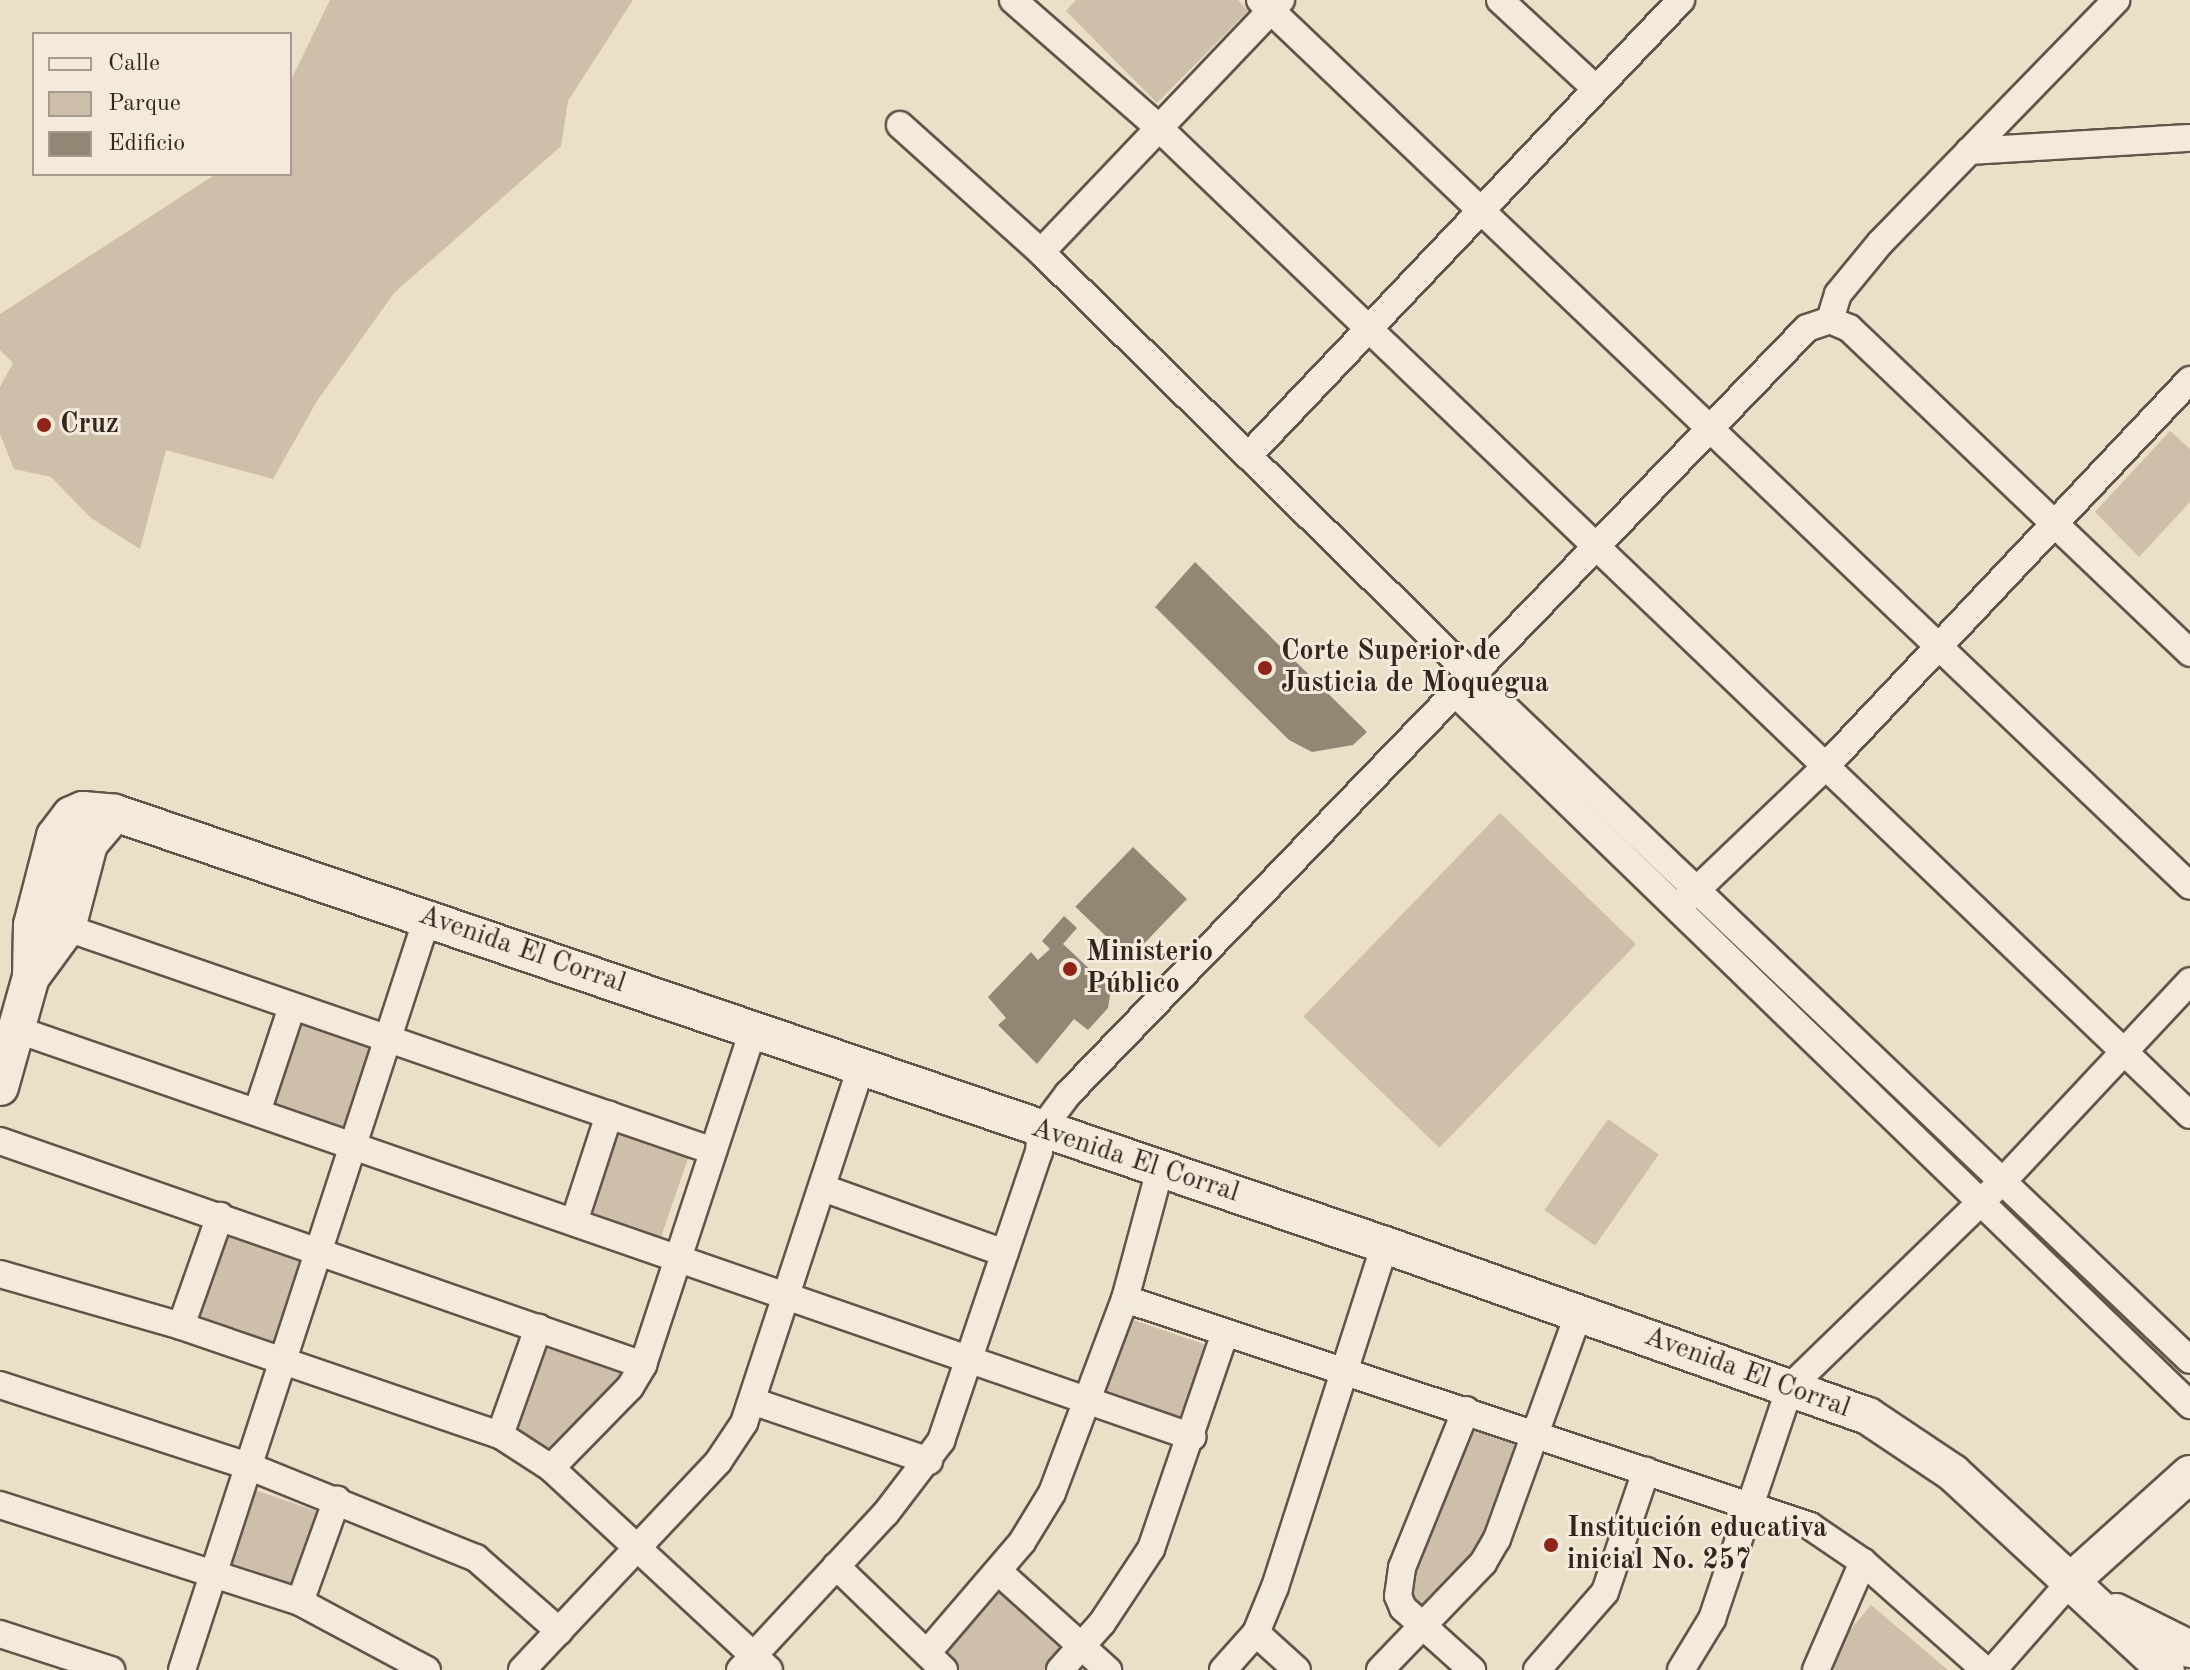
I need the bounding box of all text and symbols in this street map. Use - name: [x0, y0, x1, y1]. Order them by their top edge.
- legend: [32, 32, 292, 176]
- text: Calle: [108, 52, 160, 76]
- text: Parque: [108, 92, 181, 116]
- text: Edificio: [108, 132, 185, 156]
- place label: Cruz: [60, 408, 119, 442]
- marker: Cruz: [35, 416, 53, 434]
- place label: Corte Superior de Justicia de Moquegua: [1281, 635, 1549, 701]
- marker: Corte Superior de Justicia de Moquegua: [1256, 659, 1274, 677]
- street label: Avenida El Corral: [414, 899, 630, 1001]
- place label: Ministerio Público: [1086, 936, 1213, 1002]
- marker: Ministerio Público: [1061, 960, 1079, 978]
- street label: Avenida El Corral: [1027, 1112, 1243, 1210]
- street label: Avenida El Corral: [1639, 1320, 1855, 1426]
- place label: Institución educativa inicial No. 257: [1567, 1512, 1827, 1578]
- marker: Institución educativa inicial No. 257: [1542, 1536, 1560, 1554]

